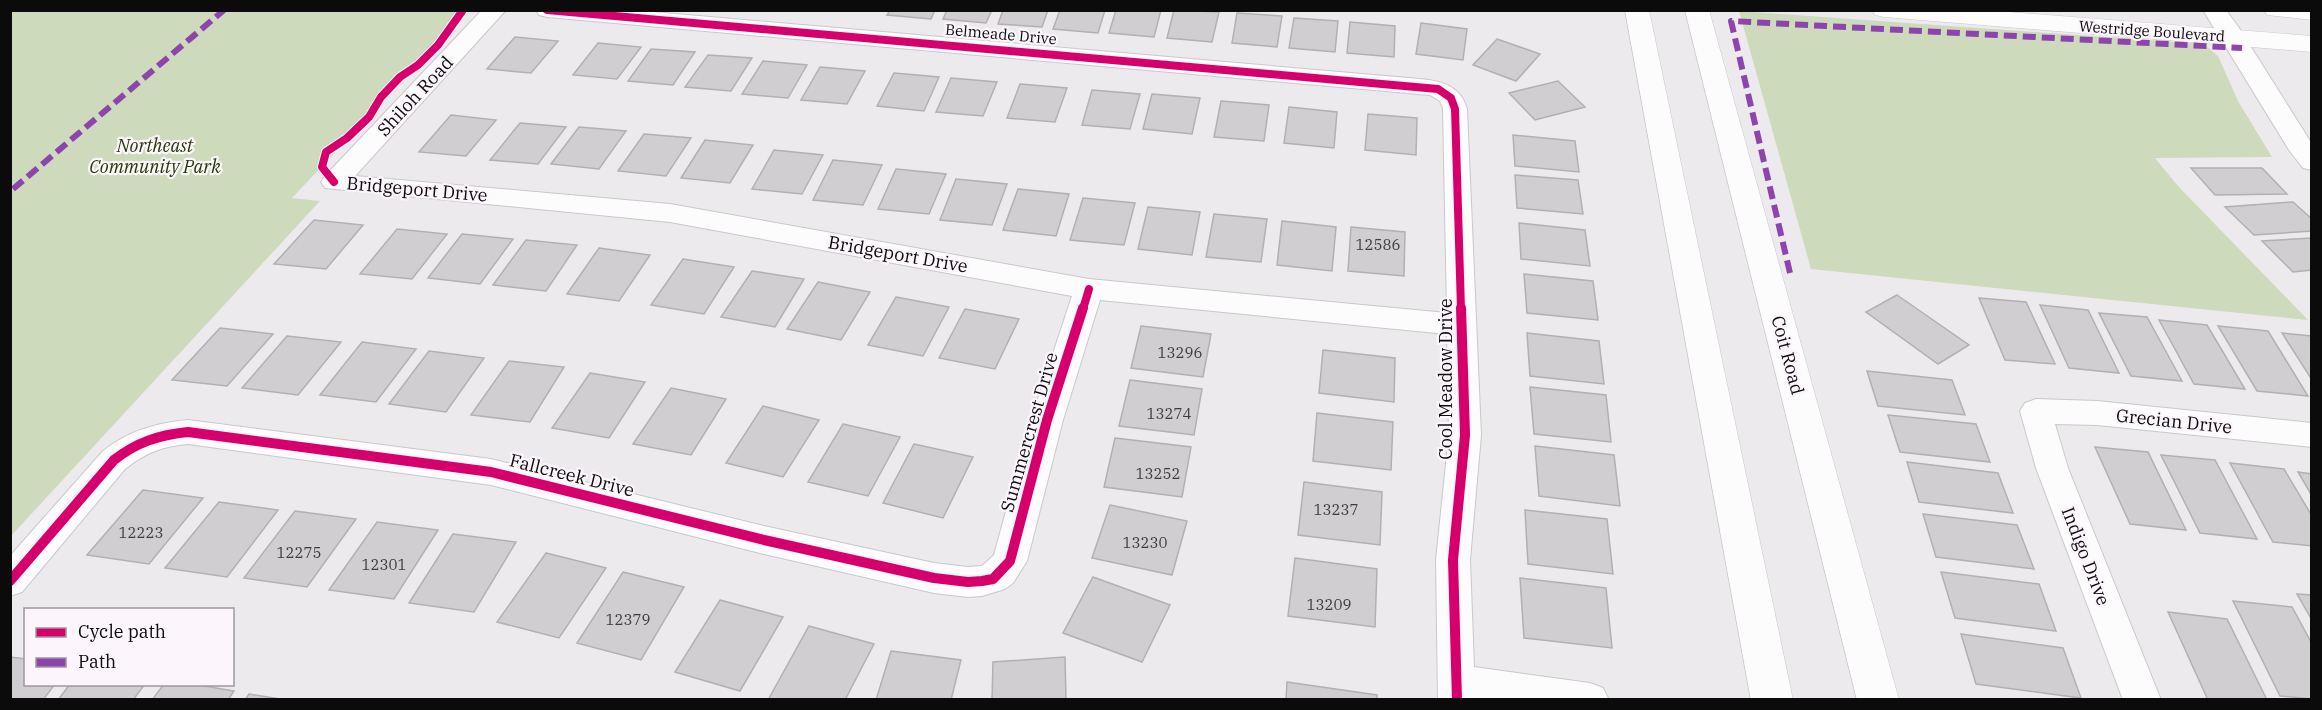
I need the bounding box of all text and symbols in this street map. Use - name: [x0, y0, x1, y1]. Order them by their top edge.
- street label: Westridge Boulevard: [2078, 16, 2226, 46]
- street label: Belmeade Drive: [944, 20, 1058, 48]
- street label: Shiloh Road: [372, 51, 458, 141]
- park label: Northeast Community Park: [89, 134, 221, 178]
- street label: Bridgeport Drive: [346, 171, 488, 207]
- street label: Bridgeport Drive: [826, 230, 970, 278]
- house number: 12586: [1355, 235, 1401, 254]
- street label: Cool Meadow Drive: [1434, 298, 1457, 460]
- street label: Coit Road: [1766, 313, 1810, 397]
- house number: 13296: [1157, 343, 1203, 362]
- street label: Summercrest Drive: [995, 349, 1063, 515]
- street label: Grecian Drive: [2115, 403, 2233, 439]
- house number: 13274: [1146, 404, 1192, 423]
- street label: Fallcreek Drive: [507, 448, 637, 502]
- house number: 13252: [1135, 464, 1181, 483]
- house number: 13237: [1313, 500, 1359, 519]
- street label: Indigo Drive: [2057, 503, 2115, 609]
- house number: 12223: [118, 523, 164, 542]
- house number: 13230: [1122, 533, 1168, 552]
- house number: 12275: [276, 543, 322, 562]
- house number: 12301: [361, 555, 407, 574]
- house number: 13209: [1306, 595, 1352, 614]
- legend: [24, 608, 234, 686]
- house number: 12379: [605, 610, 651, 629]
- text: Cycle path: [78, 620, 166, 643]
- text: Path: [78, 650, 116, 673]

